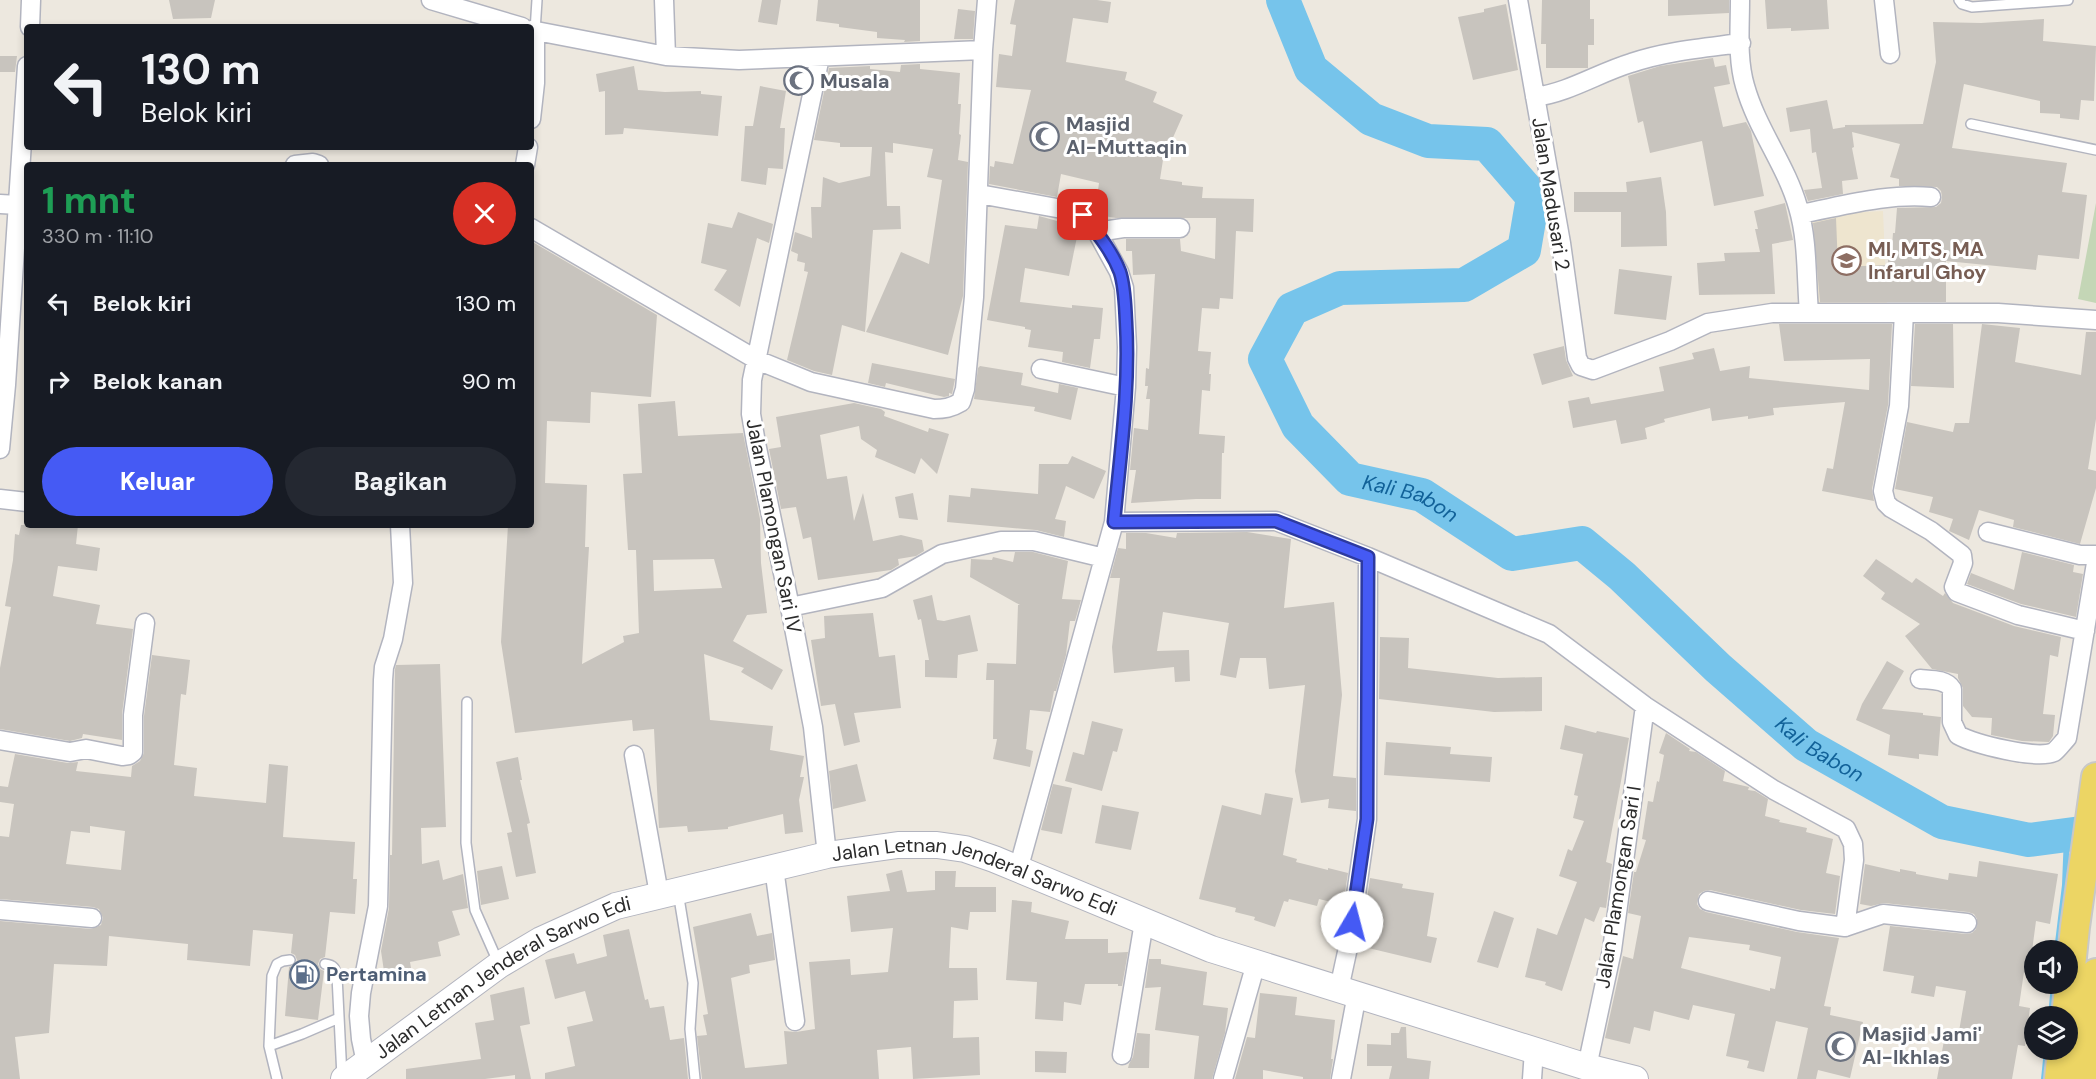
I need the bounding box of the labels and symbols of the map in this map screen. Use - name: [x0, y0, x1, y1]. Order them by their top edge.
- mosque icon: Musala: [783, 65, 815, 97]
- place label: Musala: [820, 68, 889, 94]
- place label: Masjid Al-Muttaqin: [1066, 111, 1187, 160]
- street label: Jalan Madusari 2: [1526, 116, 1576, 272]
- mosque icon: Masjid Al-Muttaqin: [1029, 120, 1061, 152]
- pin: [1057, 189, 1108, 240]
- place label: MI, MTS, MA Infarul Ghoy: [1868, 236, 1986, 285]
- school or university icon: MI, MTS, MA Infarul Ghoy: [1831, 244, 1863, 276]
- street label: Jalan Plamongan Sari IV: [740, 416, 808, 636]
- water label: Kali Babon: [1360, 468, 1464, 529]
- water label: Kali Babon: [1769, 710, 1869, 789]
- street label: Jalan Plamongan Sari I: [1589, 784, 1647, 990]
- street label: Jalan Letnan Jenderal Sarwo Edi: [830, 832, 1121, 922]
- street label: Jalan Letnan Jenderal Sarwo Edi: [370, 890, 633, 1065]
- position arrow: [1320, 890, 1384, 954]
- fuel station icon: Pertamina: [289, 958, 321, 990]
- place label: Pertamina: [326, 961, 427, 987]
- place label: Masjid Jami' Al-Ikhlas: [1862, 1021, 1982, 1070]
- mosque icon: Masjid Jami' Al-Ikhlas: [1825, 1030, 1857, 1062]

